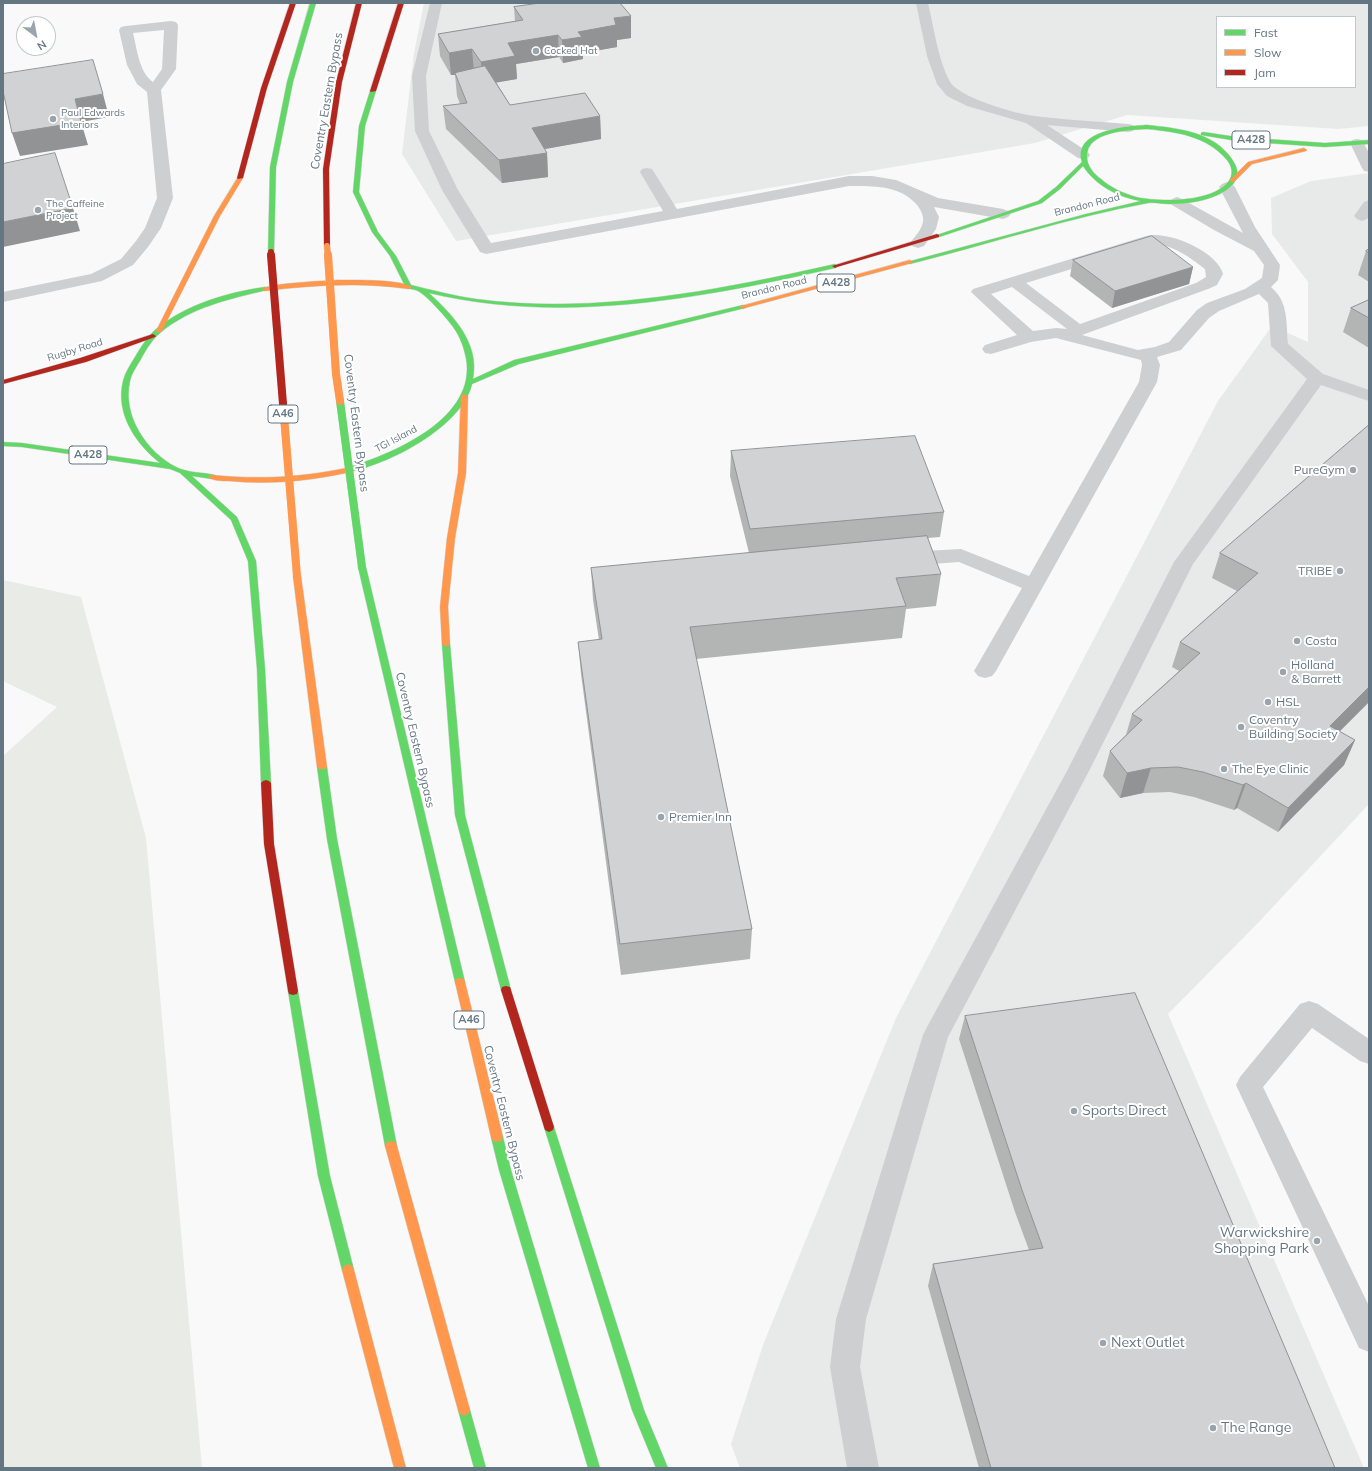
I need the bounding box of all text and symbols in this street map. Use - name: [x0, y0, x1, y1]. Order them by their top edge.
- north arrow: [16, 16, 56, 56]
- legend: [1216, 16, 1356, 88]
- text: Fast: [1254, 25, 1278, 40]
- street label: Coventry Eastern Bypass: [308, 31, 346, 171]
- text: N: [35, 37, 49, 53]
- place label: Cocked Hat: [544, 45, 597, 57]
- text: Slow: [1254, 45, 1282, 60]
- marker: Cocked Hat: [531, 46, 541, 56]
- text: Jam: [1254, 65, 1276, 80]
- place label: Paul Edwards Interiors: [61, 107, 125, 130]
- marker: Paul Edwards Interiors: [48, 114, 58, 124]
- road number: A428: [1232, 131, 1270, 149]
- street label: Brandon Road: [1053, 191, 1121, 219]
- place label: The Caffeine Project: [46, 198, 104, 222]
- marker: The Caffeine Project: [33, 205, 43, 215]
- street label: Brandon Road: [740, 274, 808, 302]
- road number: A428: [817, 274, 855, 292]
- street label: Rugby Road: [46, 336, 104, 364]
- street label: Coventry Eastern Bypass: [340, 353, 372, 493]
- road number: A46: [268, 405, 298, 423]
- street label: TGI Island: [373, 423, 419, 455]
- road number: A428: [69, 446, 107, 464]
- place label: PureGym: [1294, 463, 1345, 477]
- marker: PureGym: [1348, 465, 1358, 475]
- place label: TRIBE: [1298, 564, 1332, 578]
- marker: TRIBE: [1335, 566, 1345, 576]
- place label: Costa: [1305, 634, 1337, 648]
- marker: Costa: [1292, 636, 1302, 646]
- place label: Holland & Barrett: [1291, 658, 1341, 686]
- marker: Holland & Barrett: [1278, 667, 1288, 677]
- street label: Coventry Eastern Bypass: [392, 671, 438, 809]
- place label: HSL: [1276, 695, 1299, 709]
- marker: HSL: [1263, 697, 1273, 707]
- place label: Coventry Building Society: [1249, 713, 1338, 741]
- marker: Coventry Building Society: [1236, 722, 1246, 732]
- place label: The Eye Clinic: [1232, 762, 1309, 776]
- marker: The Eye Clinic: [1219, 764, 1229, 774]
- place label: Premier Inn: [669, 810, 732, 824]
- marker: Premier Inn: [656, 812, 666, 822]
- road number: A46: [454, 1011, 484, 1029]
- street label: Coventry Eastern Bypass: [480, 1044, 528, 1182]
- place label: Sports Direct: [1082, 1103, 1166, 1119]
- marker: Sports Direct: [1069, 1106, 1079, 1116]
- place label: Warwickshire Shopping Park: [1214, 1225, 1309, 1258]
- marker: Warwickshire Shopping Park: [1312, 1236, 1322, 1246]
- place label: Next Outlet: [1111, 1335, 1185, 1351]
- marker: Next Outlet: [1098, 1338, 1108, 1348]
- place label: The Range: [1221, 1420, 1291, 1436]
- marker: The Range: [1208, 1423, 1218, 1433]

